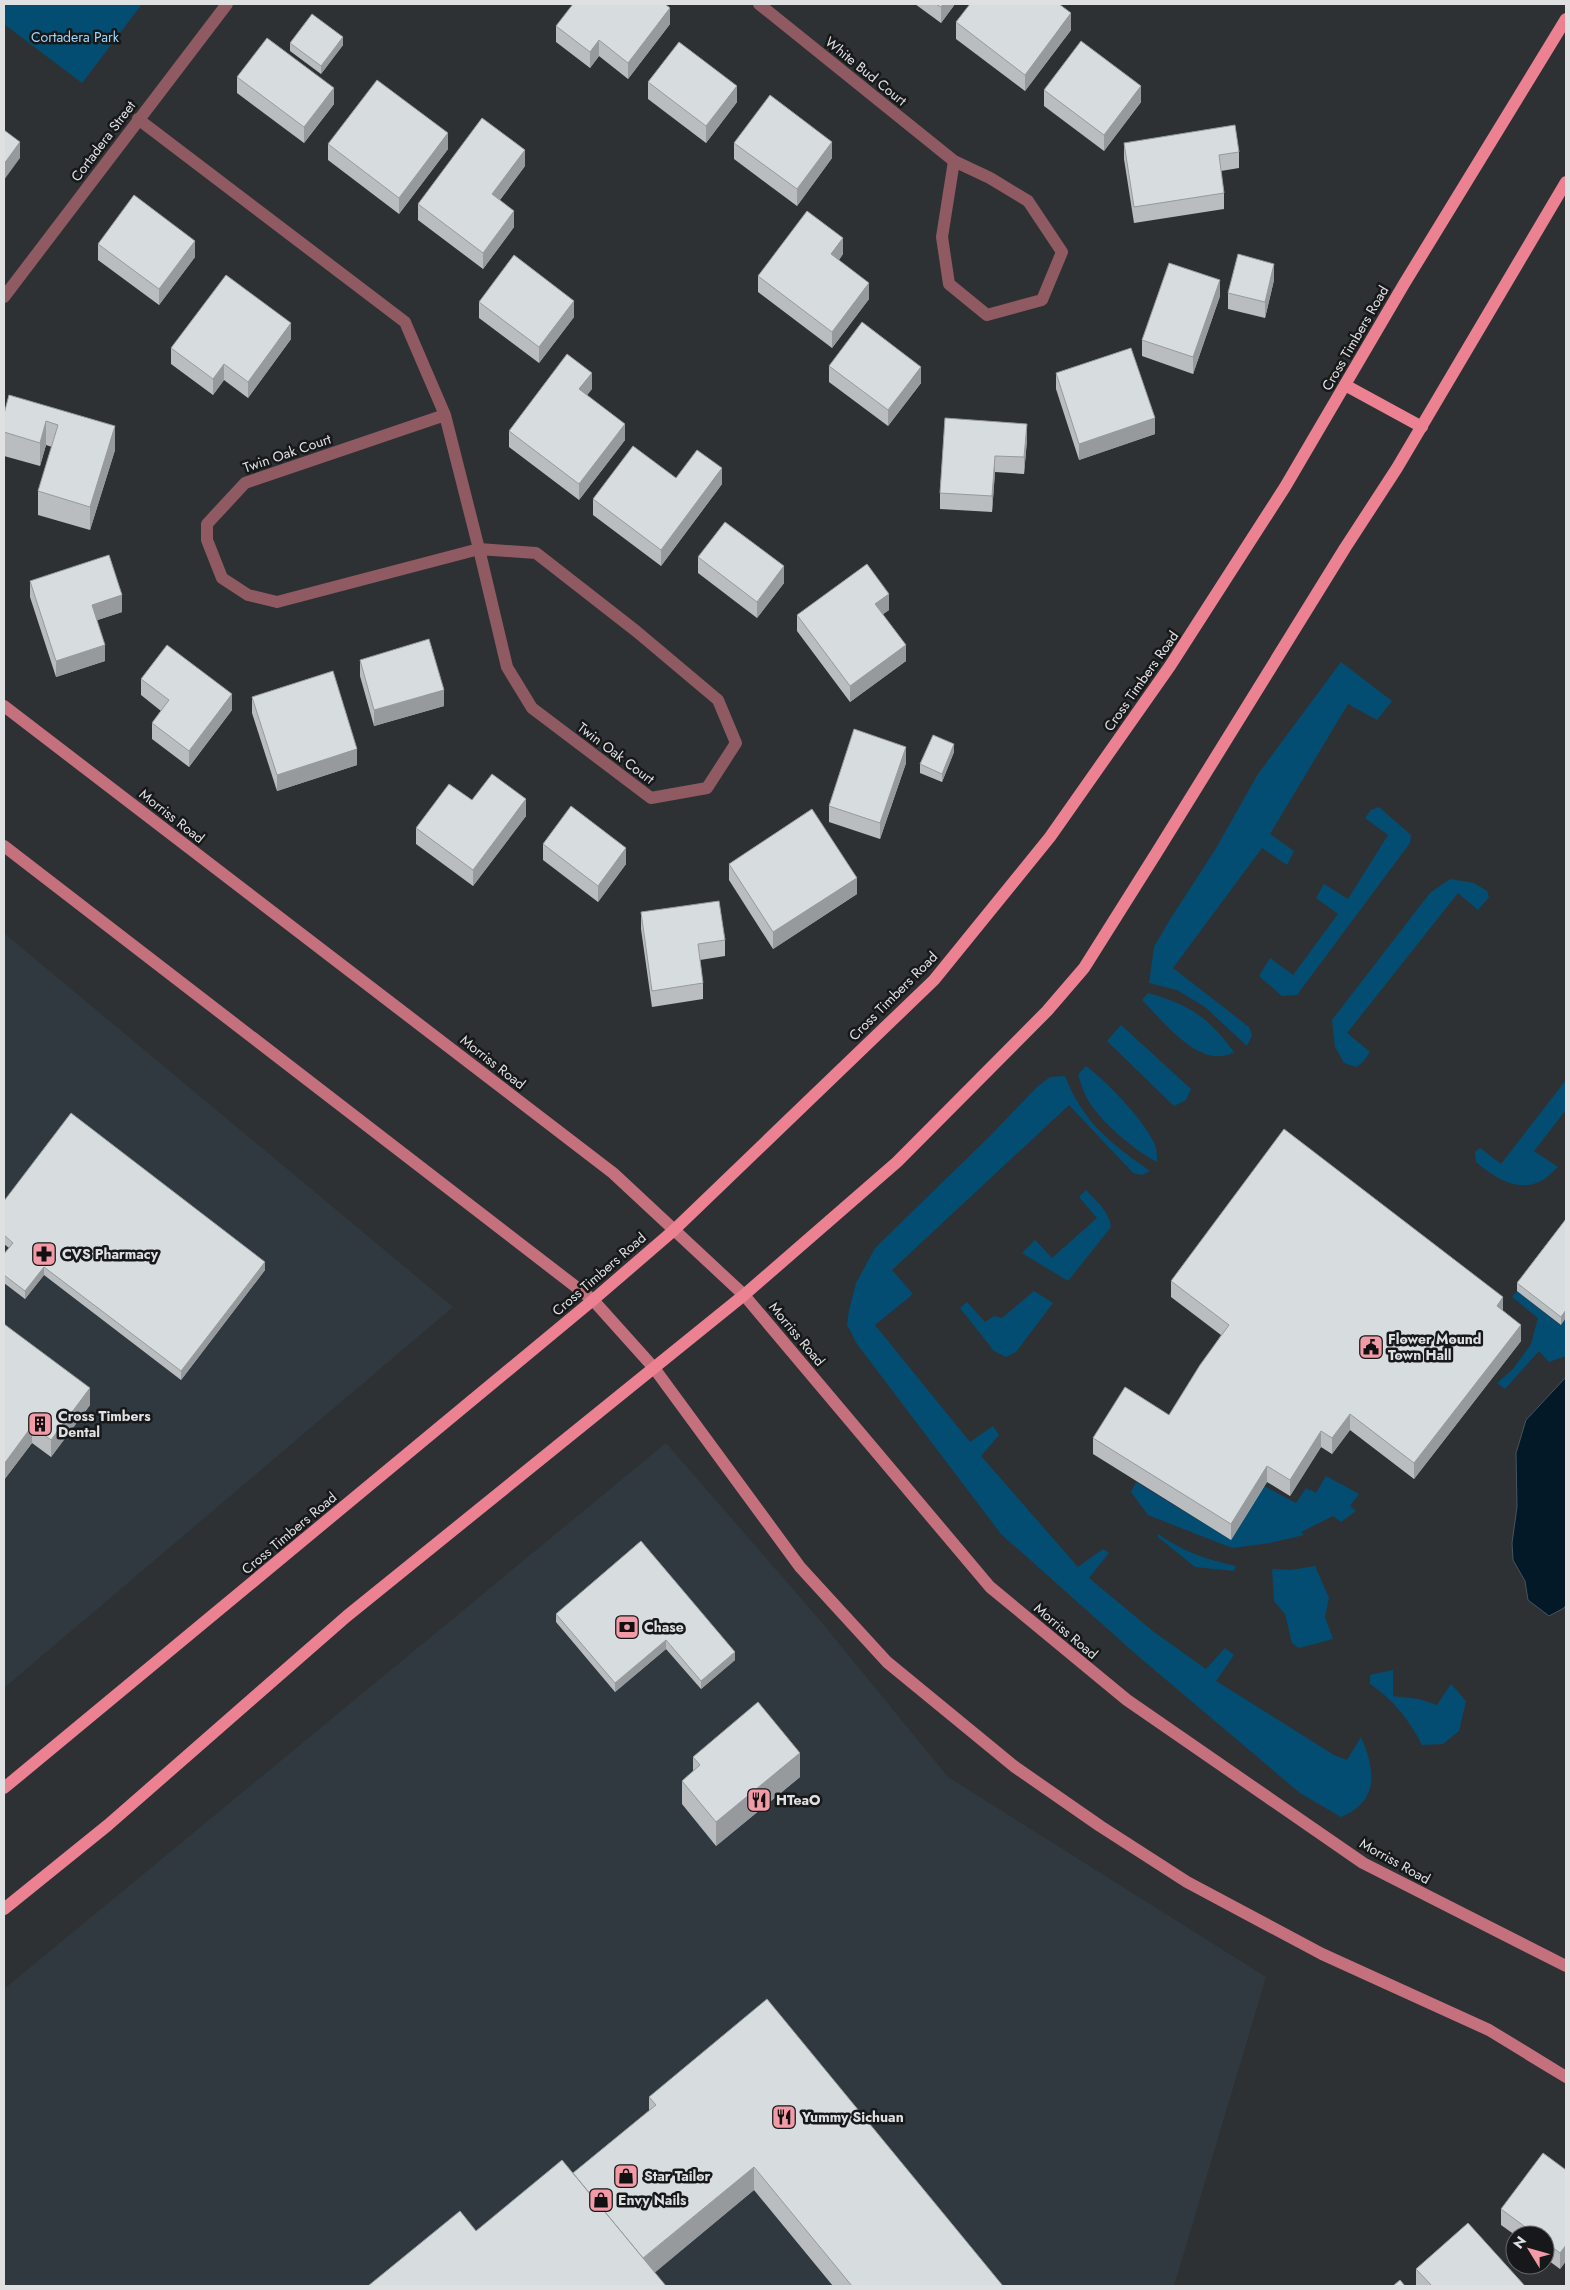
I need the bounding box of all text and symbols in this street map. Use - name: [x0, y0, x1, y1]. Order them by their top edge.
- park label: Cortadera Park: [31, 27, 120, 47]
- street label: White Bud Court: [821, 32, 912, 111]
- street label: Cortadera Street: [66, 96, 140, 186]
- street label: Cross Timbers Road: [1317, 282, 1393, 394]
- street label: Twin Oak Court: [240, 428, 334, 477]
- street label: Cross Timbers Road: [1099, 627, 1183, 735]
- street label: Twin Oak Court: [573, 717, 659, 789]
- street label: Morriss Road: [135, 784, 209, 848]
- street label: Cross Timbers Road: [844, 947, 942, 1045]
- street label: Morriss Road: [456, 1030, 530, 1094]
- street label: Cross Timbers Road: [548, 1228, 650, 1320]
- pharmacy icon: CVS Pharmacy: [31, 1241, 57, 1267]
- place label: CVS Pharmacy: [62, 1244, 159, 1264]
- street label: Morriss Road: [764, 1298, 830, 1370]
- place label: Flower Mound Town Hall: [1388, 1329, 1481, 1365]
- public building icon: Flower Mound Town Hall: [1358, 1334, 1384, 1360]
- place label: Cross Timbers Dental: [58, 1406, 151, 1442]
- building icon: Cross Timbers Dental: [27, 1411, 53, 1437]
- street label: Cross Timbers Road: [237, 1487, 341, 1579]
- street label: Morriss Road: [1030, 1598, 1102, 1664]
- bank icon: Chase: [614, 1614, 640, 1640]
- place label: Chase: [644, 1617, 684, 1637]
- restaurant icon: HTeaO: [746, 1787, 772, 1813]
- place label: HTeaO: [776, 1790, 821, 1810]
- street label: Morriss Road: [1356, 1833, 1434, 1889]
- restaurant icon: Yummy Sichuan: [771, 2104, 797, 2130]
- place label: Yummy Sichuan: [801, 2107, 904, 2127]
- shop icon: Star Tailor: [613, 2163, 639, 2189]
- place label: Star Tailor: [644, 2166, 711, 2186]
- shop icon: Envy Nails: [588, 2187, 614, 2213]
- place label: Envy Nails: [618, 2190, 687, 2210]
- north arrow: [1505, 2225, 1555, 2275]
- text: N: [1508, 2232, 1531, 2253]

